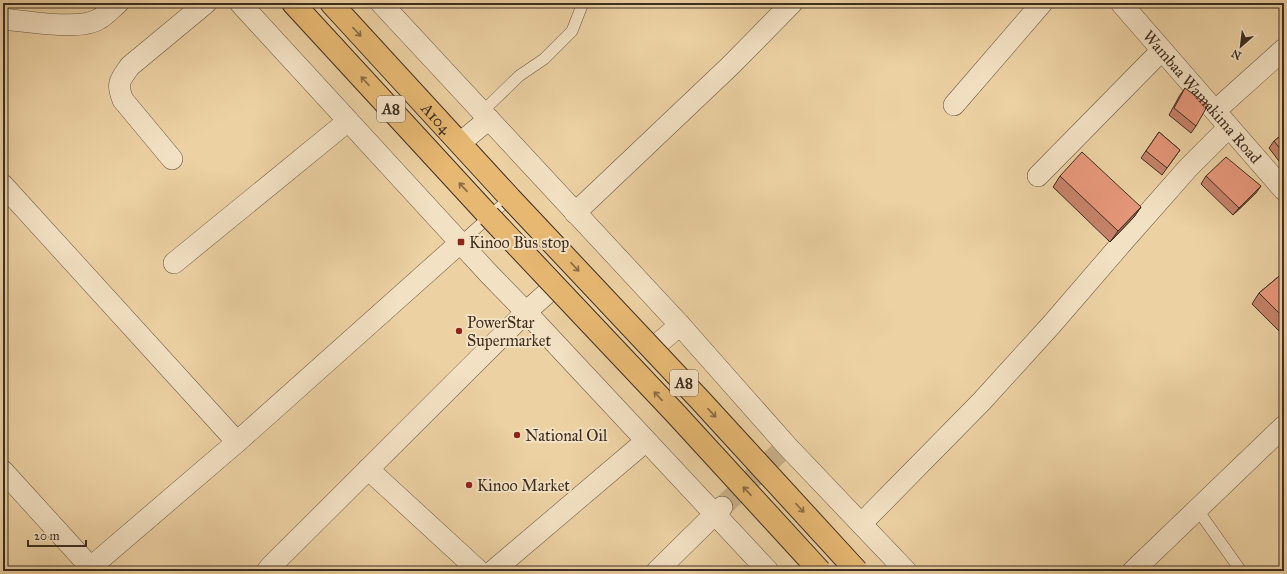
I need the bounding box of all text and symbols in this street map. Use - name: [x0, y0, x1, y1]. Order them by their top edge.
- street label: Wambaa Wamakima Road: [1139, 26, 1265, 167]
- north arrow: [1221, 26, 1261, 66]
- one-way arrow: [352, 27, 362, 37]
- text: N: [1229, 46, 1244, 62]
- one-way arrow: [360, 76, 370, 86]
- road number: A8: [377, 96, 405, 122]
- street label: A104: [417, 98, 456, 138]
- one-way arrow: [458, 182, 467, 192]
- place label: Kinoo Bus stop: [469, 233, 569, 252]
- marker: Kinoo Bus stop: [456, 237, 466, 247]
- one-way arrow: [570, 262, 580, 272]
- place label: PowerStar Supermarket: [467, 313, 551, 350]
- marker: PowerStar Supermarket: [454, 326, 464, 336]
- road number: A8: [670, 370, 698, 396]
- one-way arrow: [654, 391, 663, 401]
- one-way arrow: [707, 407, 716, 418]
- place label: National Oil: [525, 426, 608, 445]
- marker: National Oil: [512, 430, 522, 440]
- place label: Kinoo Market: [477, 476, 570, 495]
- marker: Kinoo Market: [464, 480, 474, 490]
- one-way arrow: [742, 486, 751, 496]
- one-way arrow: [795, 503, 804, 514]
- scale bar: [28, 522, 86, 548]
- text: 20 m: [34, 529, 60, 543]

